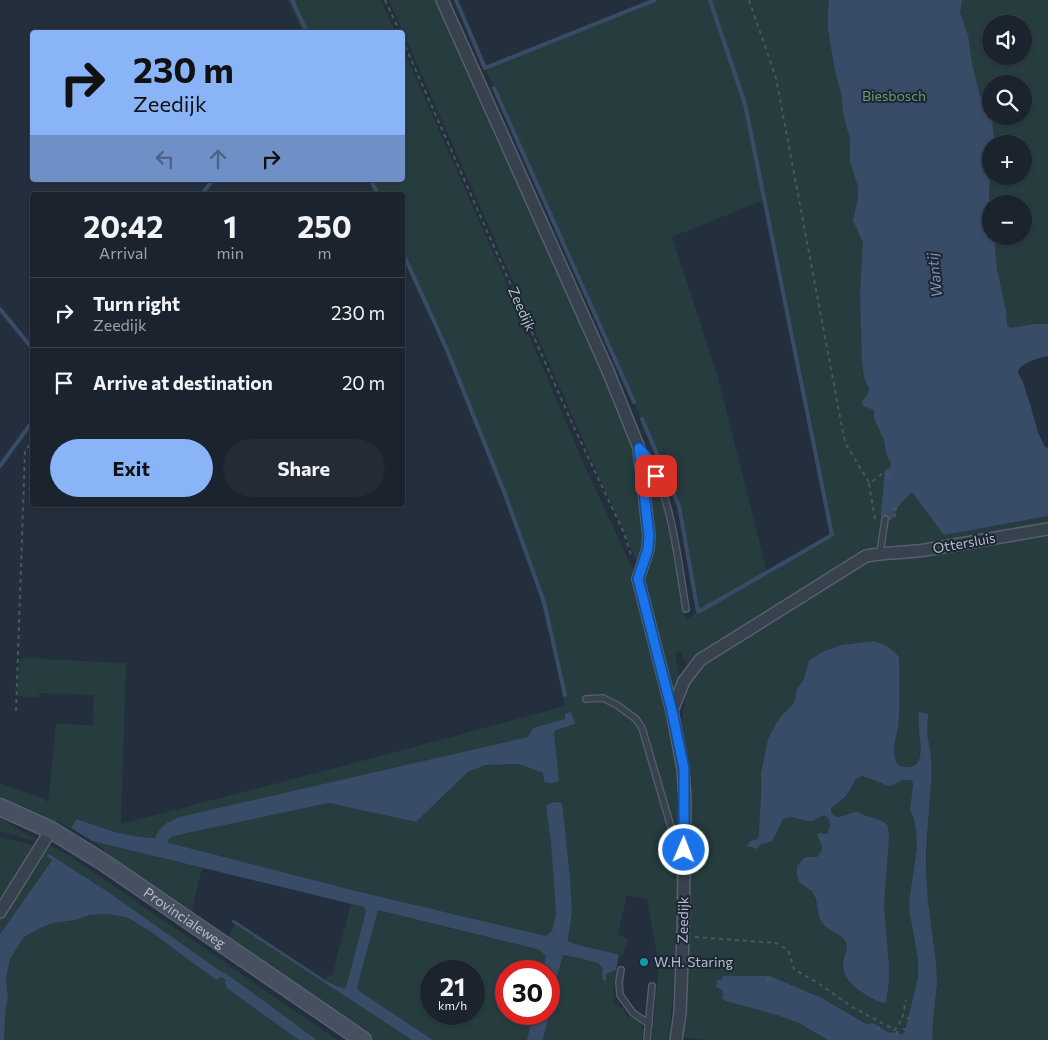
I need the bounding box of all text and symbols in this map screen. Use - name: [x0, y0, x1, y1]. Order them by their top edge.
- map controls: [982, 15, 1032, 245]
- button: sound: [982, 15, 1032, 65]
- text: 230 m: [133, 47, 234, 90]
- icon: right: [50, 50, 115, 115]
- button: search: [982, 75, 1032, 125]
- park label: Biesbosch: [862, 87, 926, 104]
- text: Zeedijk: [133, 90, 207, 117]
- button: +: [982, 135, 1032, 185]
- icon: left: [151, 145, 179, 173]
- icon: ahead: [204, 145, 232, 173]
- icon: right: [257, 145, 285, 173]
- button: −: [982, 195, 1032, 245]
- text: 20:42: [83, 207, 163, 244]
- text: 1: [223, 207, 237, 244]
- text: 250: [297, 207, 352, 244]
- text: Arrival: [99, 243, 148, 262]
- text: min: [217, 243, 244, 262]
- text: m: [317, 243, 331, 262]
- water label: Wantij: [923, 251, 945, 298]
- street label: Zeedijk: [505, 284, 540, 334]
- text: Turn right: [93, 292, 180, 315]
- icon: right: [50, 299, 78, 327]
- text: 230 m: [331, 301, 385, 324]
- text: Zeedijk: [93, 315, 147, 334]
- icon: arrive: [50, 369, 78, 397]
- text: Arrive at destination: [93, 371, 273, 394]
- text: 20 m: [342, 371, 385, 394]
- button: Exit: [50, 439, 213, 497]
- button: Share: [223, 439, 385, 497]
- pin: [635, 455, 677, 497]
- icon: arrive: [642, 462, 670, 490]
- street label: Ottersluis: [931, 529, 997, 556]
- position arrow: [657, 823, 709, 875]
- street label: Provincialeweg: [141, 883, 230, 952]
- street label: Zeedijk: [674, 896, 691, 944]
- place label: W.H. Staring: [654, 953, 734, 970]
- marker: W.H. Staring: [638, 956, 650, 968]
- speed limit sign: 30: [495, 960, 560, 1025]
- text: 21: [440, 971, 465, 1001]
- text: km/h: [438, 998, 467, 1012]

